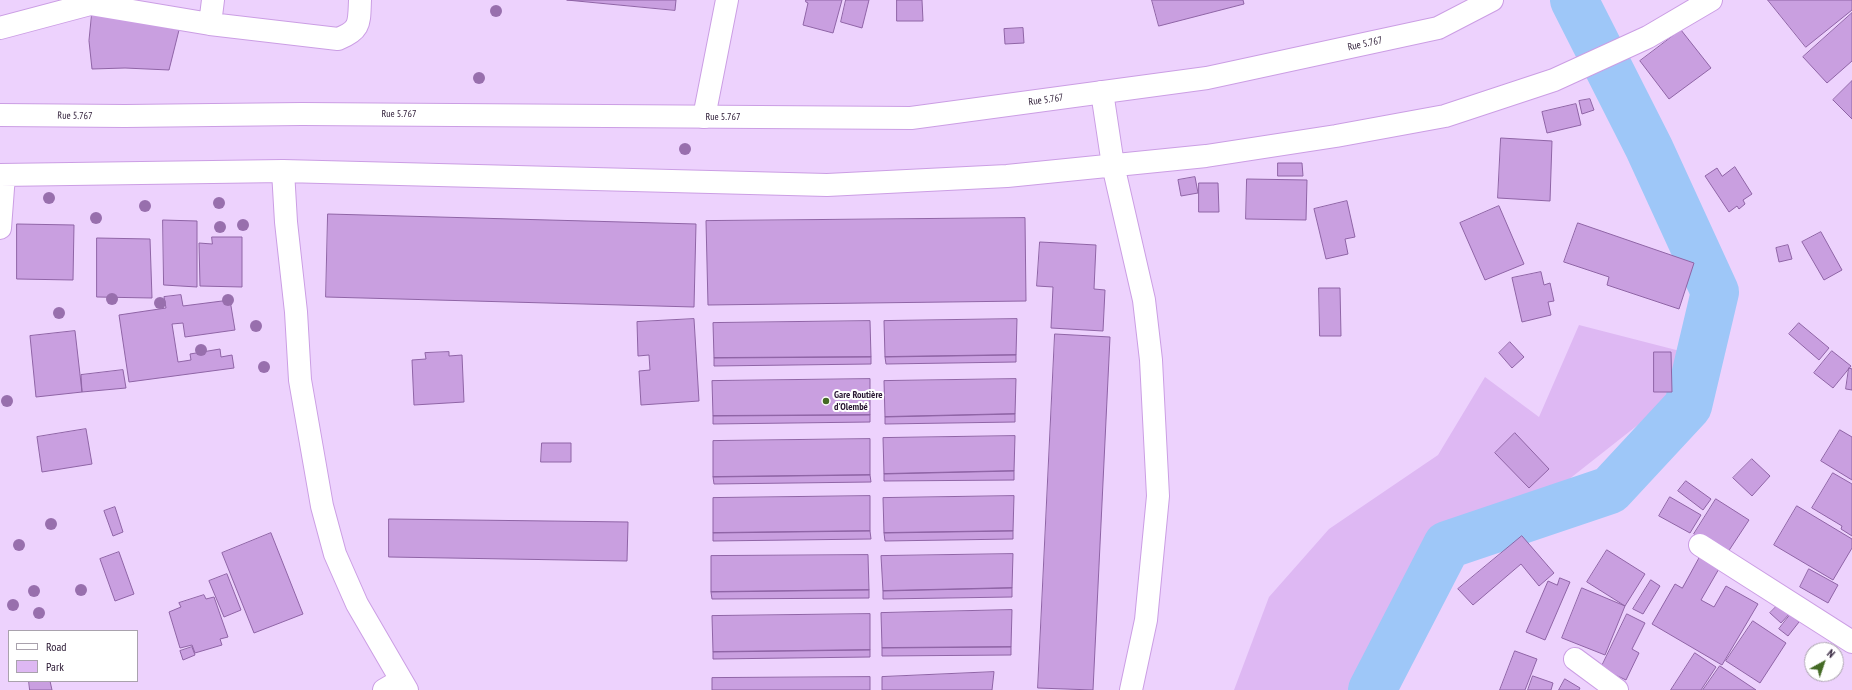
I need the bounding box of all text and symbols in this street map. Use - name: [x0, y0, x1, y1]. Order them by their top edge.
- street label: Rue 5.767: [1347, 34, 1383, 54]
- street label: Rue 5.767: [1028, 92, 1064, 108]
- street label: Rue 5.767: [381, 108, 417, 120]
- street label: Rue 5.767: [57, 110, 93, 122]
- street label: Rue 5.767: [705, 111, 741, 123]
- place label: Gare Routière d'Olembé: [834, 389, 883, 412]
- marker: Gare Routière d'Olembé: [821, 396, 831, 406]
- legend: [8, 630, 138, 682]
- text: Road: [46, 639, 66, 654]
- north arrow: [1804, 642, 1844, 682]
- text: N: [1824, 646, 1838, 661]
- text: Park: [46, 659, 64, 674]

